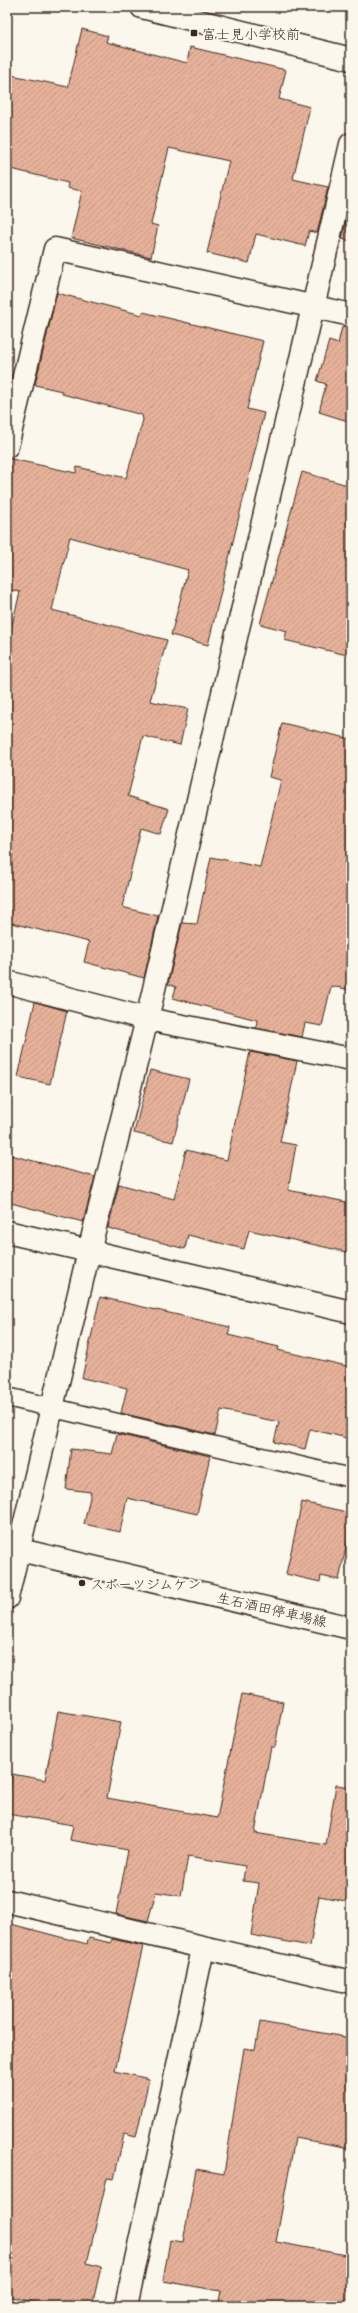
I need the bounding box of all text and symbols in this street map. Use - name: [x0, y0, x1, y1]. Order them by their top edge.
- place label: 富士見小学校前: [202, 24, 300, 43]
- marker: 富士見小学校前: [189, 28, 199, 38]
- place label: スポーツジムケン: [90, 1574, 201, 1593]
- marker: スポーツジムケン: [77, 1578, 87, 1588]
- street label: 生石酒田停車場線: [215, 1587, 329, 1631]

